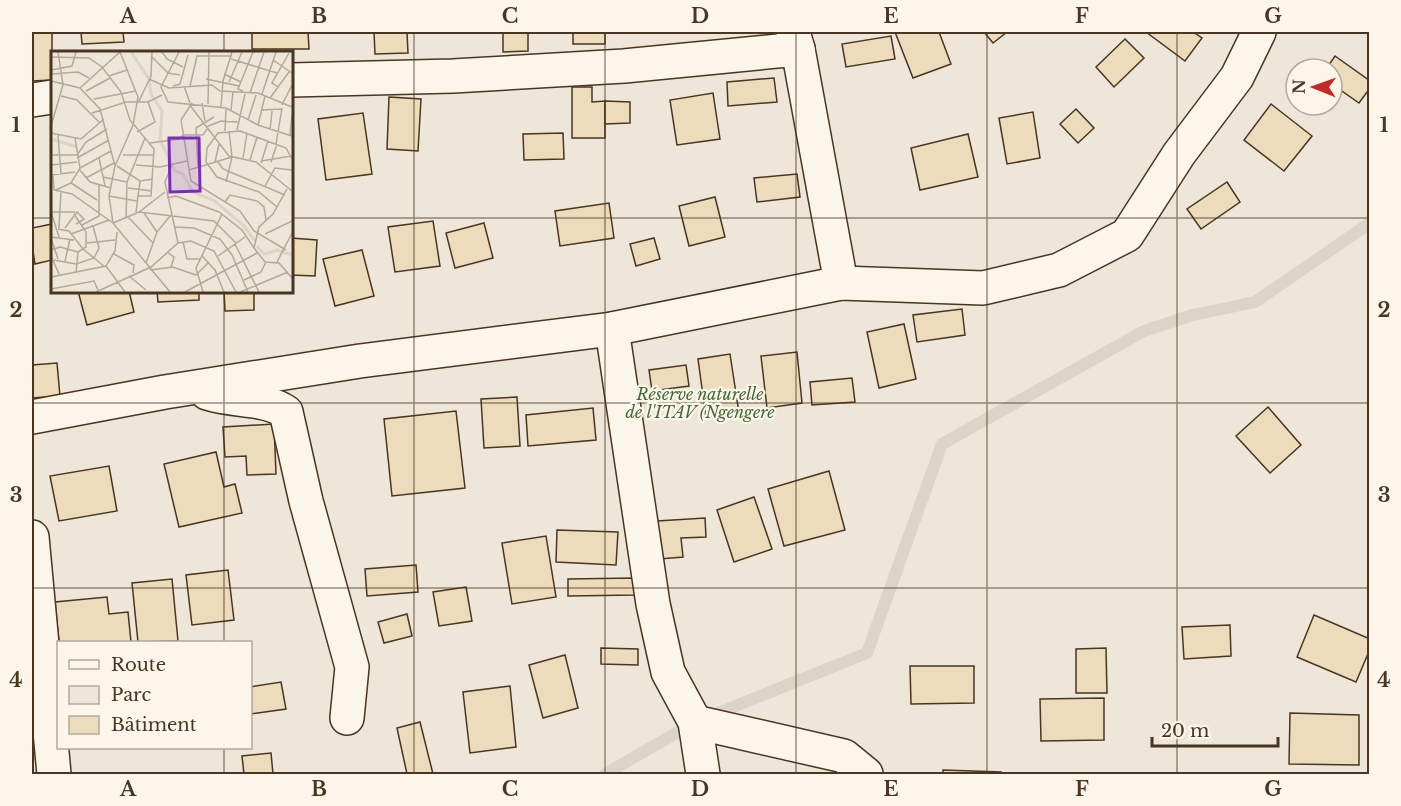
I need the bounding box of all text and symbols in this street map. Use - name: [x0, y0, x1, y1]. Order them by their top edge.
- text: A: [119, 4, 137, 28]
- text: B: [311, 4, 327, 28]
- text: C: [502, 4, 518, 28]
- text: D: [691, 4, 709, 28]
- text: E: [883, 4, 899, 28]
- text: F: [1075, 4, 1089, 28]
- text: G: [1264, 4, 1282, 28]
- inset map: [51, 51, 292, 292]
- north arrow: [1284, 57, 1344, 117]
- text: N: [1289, 79, 1309, 94]
- text: 1: [12, 113, 21, 137]
- text: 1: [1380, 113, 1389, 137]
- text: 2: [9, 298, 23, 322]
- text: 2: [1377, 298, 1391, 322]
- park label: Réserve naturelle de l'ITAV (Ngengere: [625, 384, 775, 422]
- text: 3: [10, 483, 22, 507]
- text: 3: [1378, 483, 1390, 507]
- legend: [57, 641, 252, 749]
- text: Route: [111, 654, 166, 676]
- text: 4: [9, 668, 23, 692]
- text: 4: [1377, 668, 1391, 692]
- text: Parc: [111, 684, 152, 706]
- scale bar: [1152, 710, 1278, 748]
- text: Bâtiment: [111, 714, 197, 736]
- text: 20 m: [1161, 720, 1209, 742]
- text: A: [119, 777, 137, 801]
- text: B: [311, 777, 327, 801]
- text: C: [502, 777, 518, 801]
- text: D: [691, 777, 709, 801]
- text: E: [883, 777, 899, 801]
- text: F: [1075, 777, 1089, 801]
- text: G: [1264, 777, 1282, 801]

